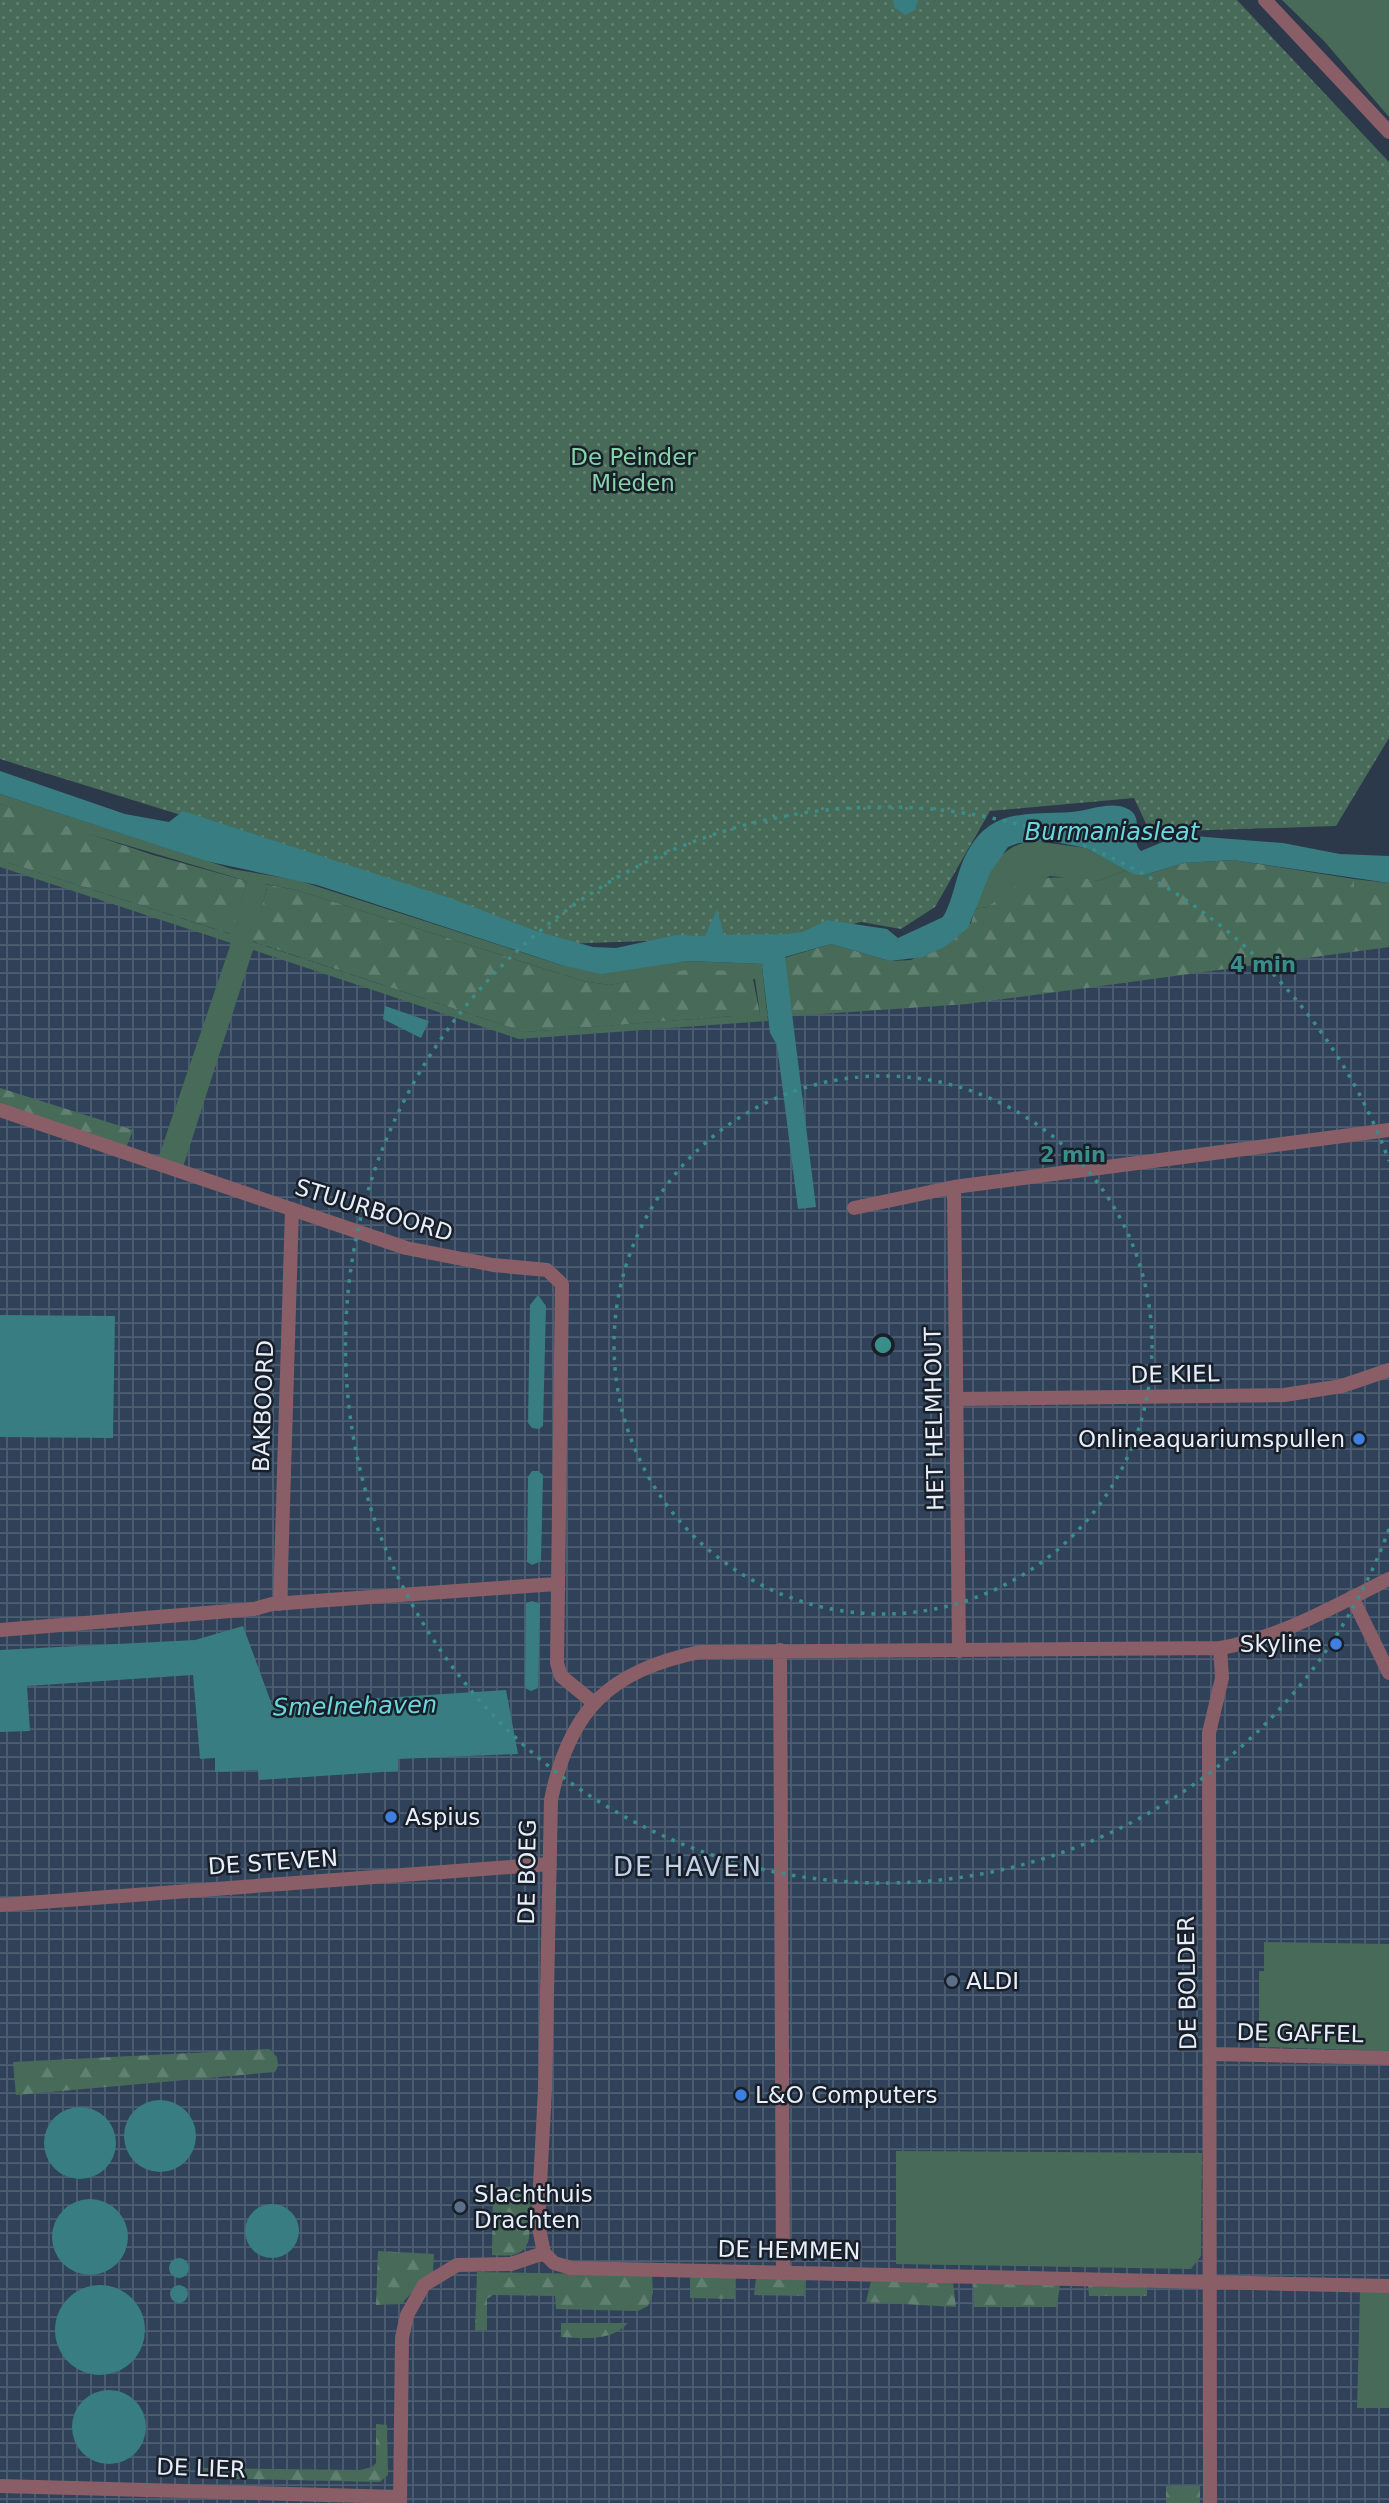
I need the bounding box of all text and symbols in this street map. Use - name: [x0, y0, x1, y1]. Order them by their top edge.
- park label: De Peinder Mieden: [570, 444, 696, 496]
- water label: Burmaniasleat: [1025, 818, 1201, 846]
- text: 4 min: [1230, 953, 1296, 977]
- text: 2 min: [1040, 1143, 1106, 1167]
- street label: STUURBOORD: [292, 1174, 456, 1246]
- street label: HET HELMHOUT: [919, 1326, 949, 1511]
- centre of rings: [871, 1333, 895, 1357]
- street label: BAKBOORD: [248, 1340, 278, 1472]
- street label: DE KIEL: [1130, 1360, 1220, 1388]
- place label: Onlineaquariumspullen: [1078, 1426, 1345, 1452]
- marker: Onlineaquariumspullen: [1351, 1431, 1367, 1447]
- place label: Skyline: [1240, 1631, 1322, 1657]
- marker: Skyline: [1328, 1636, 1344, 1652]
- water label: Smelnehaven: [273, 1691, 437, 1721]
- place label: Aspius: [405, 1804, 480, 1830]
- marker: Aspius: [383, 1809, 399, 1825]
- street label: DE BOEG: [513, 1819, 541, 1925]
- street label: DE STEVEN: [207, 1844, 339, 1880]
- district label: DE HAVEN: [613, 1852, 763, 1882]
- street label: DE BOLDER: [1173, 1916, 1201, 2050]
- place label: ALDI: [966, 1968, 1019, 1994]
- marker: ALDI: [944, 1973, 960, 1989]
- street label: DE GAFFEL: [1236, 2019, 1364, 2047]
- place label: L&O Computers: [755, 2082, 937, 2108]
- marker: L&O Computers: [733, 2087, 749, 2103]
- place label: Slachthuis Drachten: [474, 2181, 593, 2233]
- marker: Slachthuis Drachten: [452, 2199, 468, 2215]
- street label: DE HEMMEN: [717, 2236, 861, 2264]
- street label: DE LIER: [156, 2453, 246, 2483]

